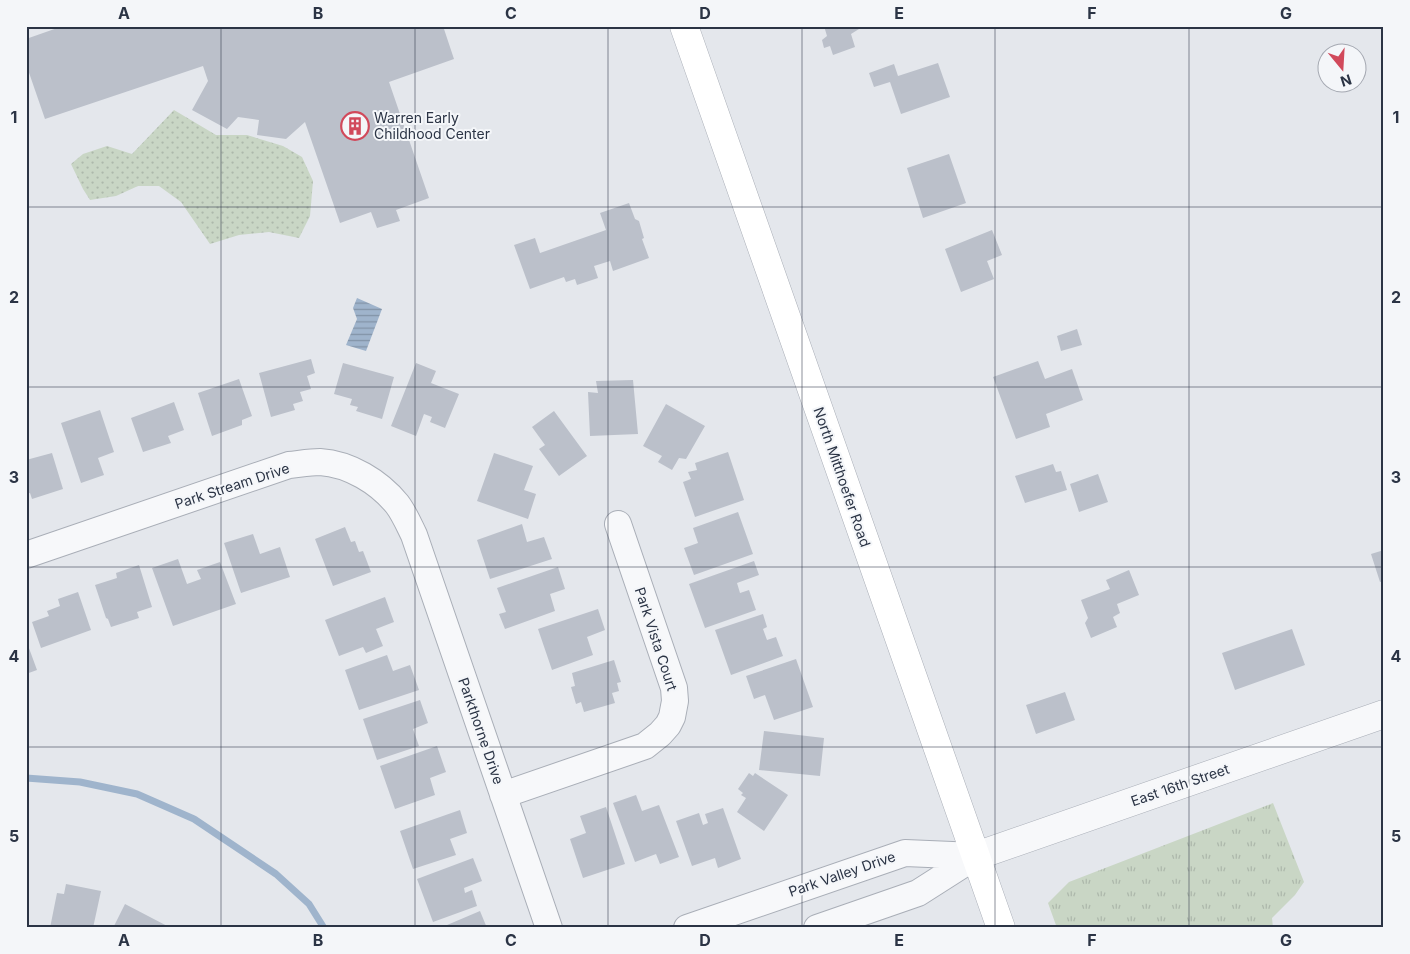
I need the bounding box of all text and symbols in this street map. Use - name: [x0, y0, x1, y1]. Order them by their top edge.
- text: A: [118, 3, 130, 23]
- text: B: [313, 3, 323, 23]
- text: C: [505, 3, 517, 23]
- text: D: [699, 3, 711, 23]
- text: E: [894, 3, 904, 23]
- text: F: [1087, 3, 1097, 23]
- text: G: [1280, 3, 1292, 23]
- north arrow: [1318, 42, 1368, 92]
- text: N: [1338, 71, 1354, 91]
- text: 1: [11, 107, 17, 127]
- text: 1: [1393, 107, 1399, 127]
- place label: Warren Early Childhood Center: [374, 109, 490, 142]
- building icon: Warren Early Childhood Center: [340, 111, 370, 141]
- text: 2: [9, 287, 19, 307]
- text: 2: [1391, 287, 1401, 307]
- street label: North Mitthoefer Road: [811, 405, 874, 549]
- street label: Park Stream Drive: [172, 459, 291, 512]
- text: 3: [9, 467, 19, 487]
- text: 3: [1391, 467, 1401, 487]
- street label: Park Vista Court: [632, 585, 681, 693]
- text: 4: [9, 646, 20, 666]
- text: 4: [1391, 646, 1402, 666]
- street label: Parkthorne Drive: [455, 675, 508, 786]
- street label: East 16th Street: [1128, 760, 1232, 809]
- text: 5: [9, 826, 19, 846]
- text: 5: [1391, 826, 1401, 846]
- street label: Park Valley Drive: [786, 847, 898, 900]
- text: A: [118, 930, 130, 950]
- text: B: [313, 930, 323, 950]
- text: C: [505, 930, 517, 950]
- text: D: [699, 930, 711, 950]
- text: E: [894, 930, 904, 950]
- text: F: [1087, 930, 1097, 950]
- text: G: [1280, 930, 1292, 950]

